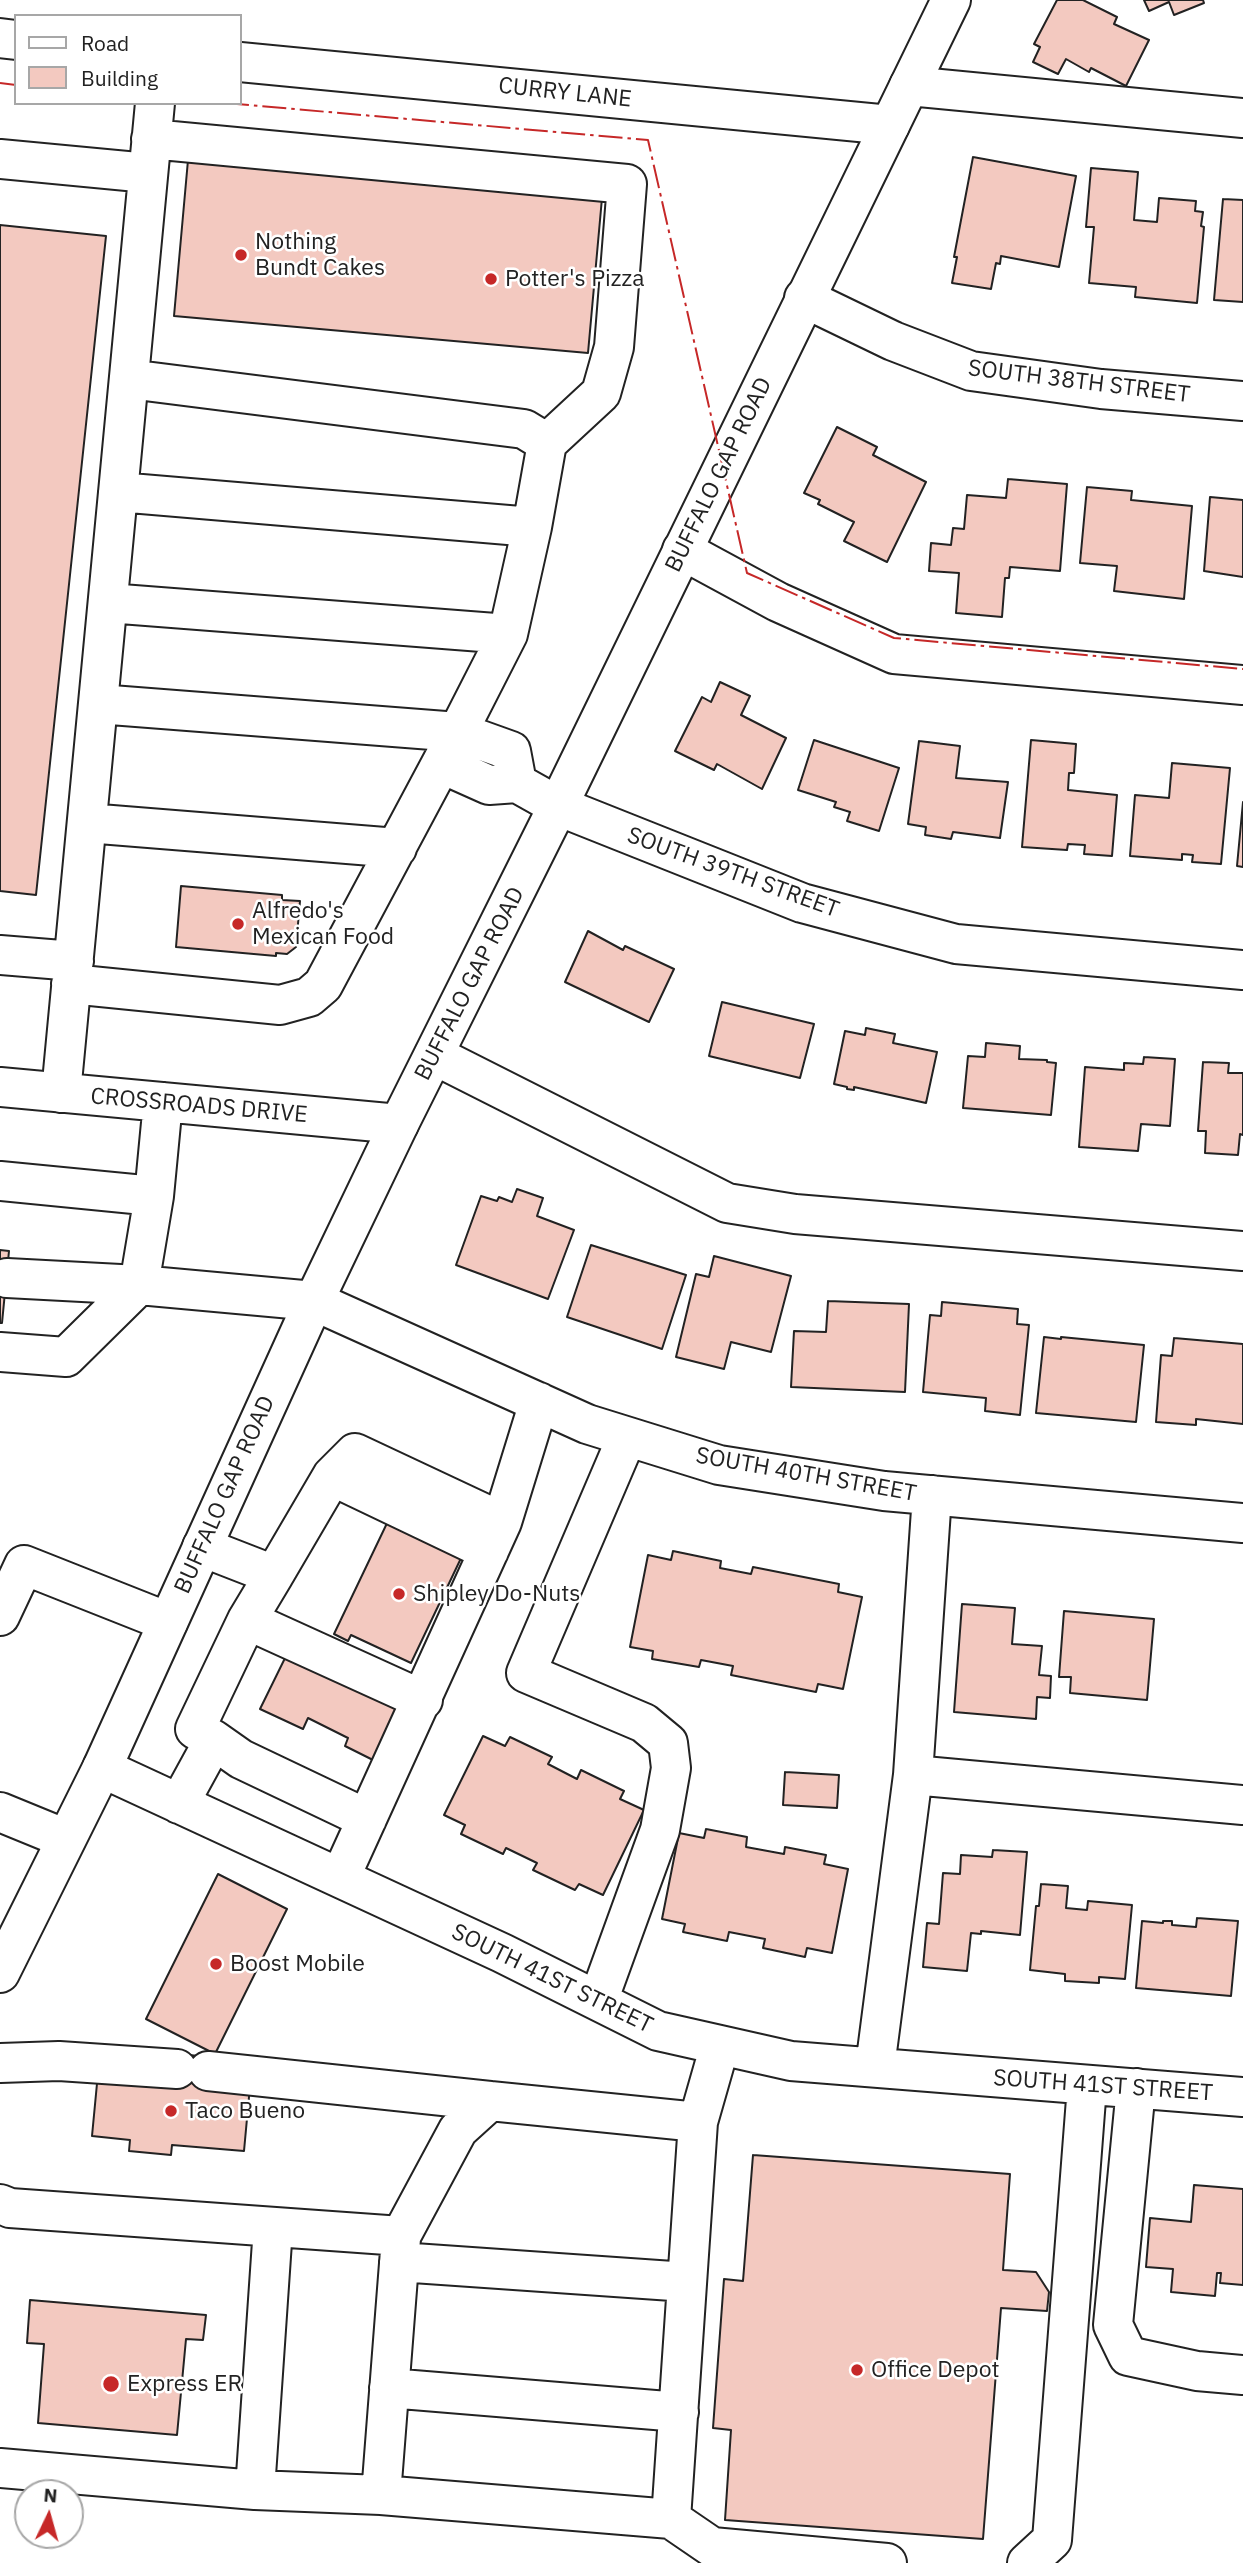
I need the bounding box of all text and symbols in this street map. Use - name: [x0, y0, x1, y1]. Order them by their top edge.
- legend: [14, 14, 242, 105]
- text: Road: [81, 29, 129, 57]
- text: Building: [81, 64, 158, 92]
- street label: CURRY LANE: [497, 72, 633, 114]
- place label: Nothing Bundt Cakes: [255, 228, 385, 282]
- marker: Nothing Bundt Cakes: [233, 247, 249, 263]
- place label: Potter's Pizza: [505, 265, 644, 293]
- marker: Potter's Pizza: [483, 271, 499, 287]
- street label: SOUTH 38TH STREET: [966, 355, 1192, 409]
- street label: BUFFALO GAP ROAD: [660, 373, 778, 577]
- street label: SOUTH 39TH STREET: [623, 822, 843, 924]
- street label: BUFFALO GAP ROAD: [409, 883, 531, 1085]
- place label: Alfredo's Mexican Food: [252, 897, 394, 951]
- marker: Alfredo's Mexican Food: [230, 916, 246, 932]
- street label: CROSSROADS DRIVE: [89, 1083, 309, 1129]
- street label: BUFFALO GAP ROAD: [169, 1392, 281, 1598]
- street label: SOUTH 40TH STREET: [694, 1442, 918, 1508]
- place label: Shipley Do-Nuts: [413, 1580, 581, 1608]
- marker: Shipley Do-Nuts: [391, 1586, 407, 1602]
- street label: SOUTH 41ST STREET: [447, 1918, 657, 2040]
- place label: Boost Mobile: [230, 1950, 365, 1978]
- marker: Boost Mobile: [208, 1956, 224, 1972]
- street label: SOUTH 41ST STREET: [992, 2065, 1214, 2107]
- place label: Taco Bueno: [185, 2097, 305, 2125]
- marker: Taco Bueno: [163, 2103, 179, 2119]
- place label: Office Depot: [871, 2356, 1000, 2384]
- marker: Office Depot: [849, 2362, 865, 2378]
- place label: Express ER: [127, 2370, 242, 2398]
- marker: Express ER: [101, 2374, 121, 2394]
- north arrow: [14, 2479, 84, 2549]
- text: N: [43, 2483, 59, 2508]

